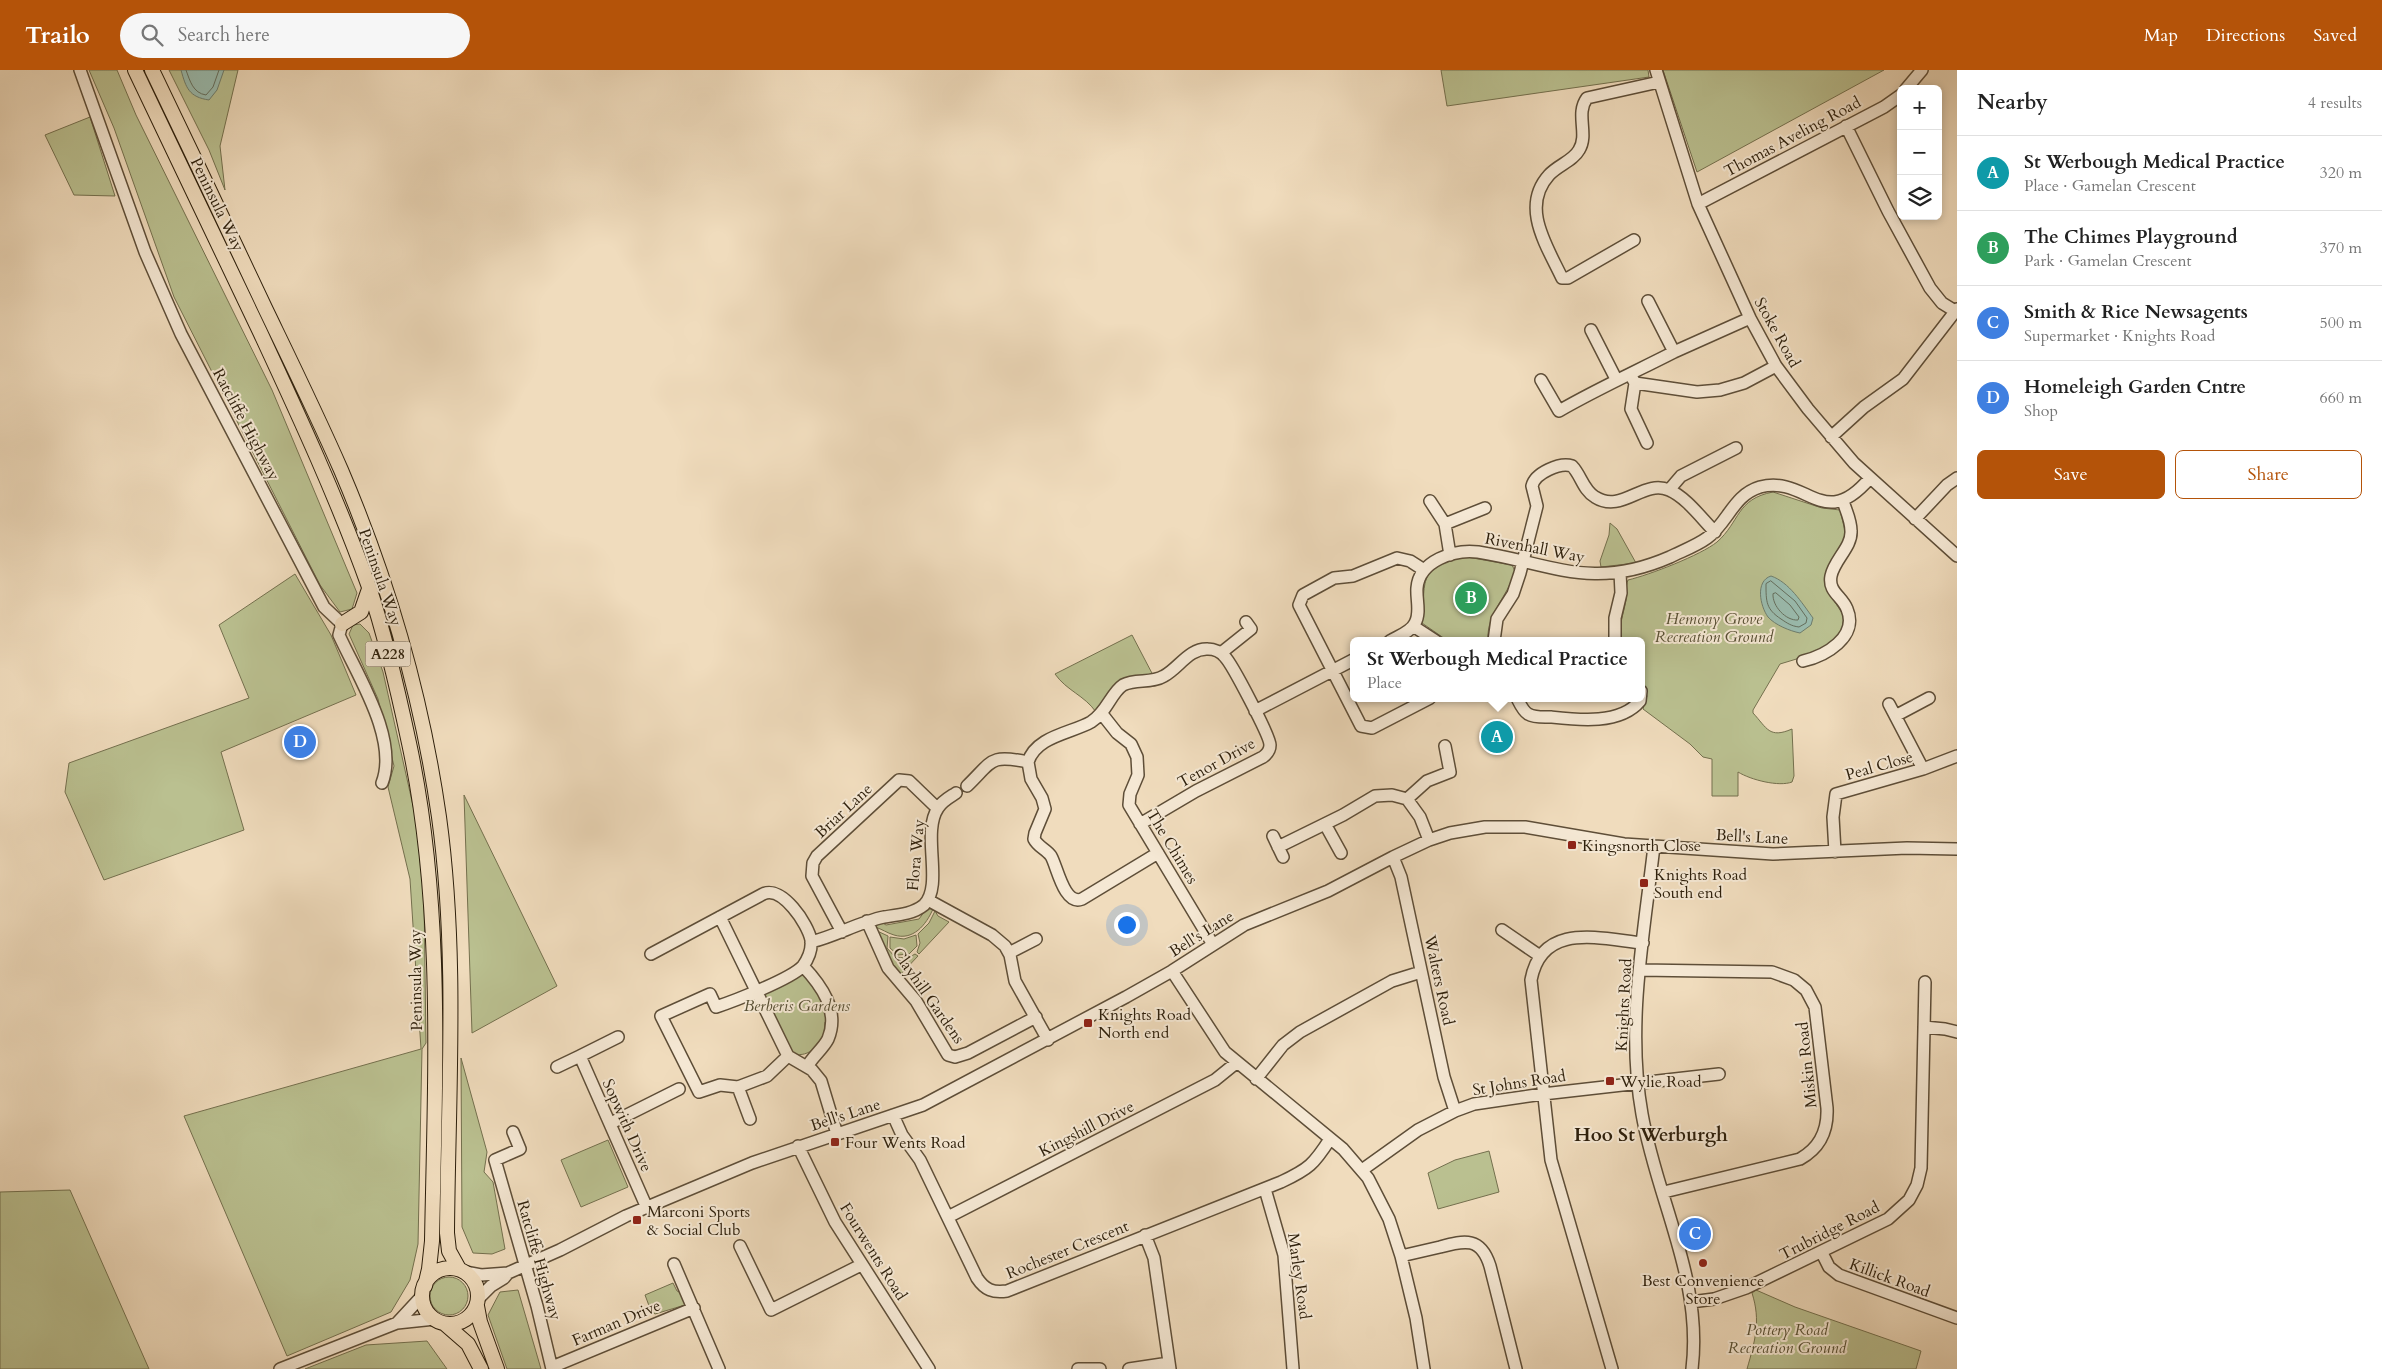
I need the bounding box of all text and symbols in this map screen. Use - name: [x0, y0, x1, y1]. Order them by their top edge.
- search box: [120, 13, 470, 58]
- text: Trailo: [25, 19, 90, 52]
- icon: search: [138, 21, 166, 49]
- text: Search here: [178, 22, 270, 48]
- text: Map: [2144, 23, 2178, 48]
- text: Directions: [2206, 23, 2285, 48]
- text: Saved: [2313, 23, 2357, 48]
- map controls: [1897, 85, 1942, 220]
- button: +: [1897, 85, 1942, 130]
- text: Nearby: [1977, 88, 2048, 117]
- street label: Thomas Aveling Road: [1720, 91, 1865, 182]
- text: 4 results: [2308, 92, 2362, 114]
- button: −: [1897, 130, 1942, 175]
- text: St Werbough Medical Practice: [2024, 149, 2285, 175]
- street label: Peninsula Way: [185, 154, 250, 256]
- text: A: [1987, 162, 1999, 184]
- text: 320 m: [2320, 162, 2362, 184]
- button: layers: [1897, 175, 1942, 220]
- text: Place · Gamelan Crescent: [2024, 175, 2196, 197]
- text: The Chimes Playground: [2024, 224, 2237, 250]
- text: B: [1987, 237, 1999, 259]
- text: 370 m: [2320, 237, 2362, 259]
- text: Park · Gamelan Crescent: [2024, 250, 2192, 272]
- street label: Stoke Road: [1749, 293, 1806, 372]
- text: Smith & Rice Newsagents: [2024, 299, 2248, 325]
- text: C: [1987, 312, 1999, 334]
- text: 500 m: [2320, 312, 2362, 334]
- text: Supermarket · Knights Road: [2024, 325, 2215, 347]
- street label: Ratcliffe Highway: [207, 365, 285, 485]
- text: Homeleigh Garden Cntre: [2024, 374, 2246, 400]
- text: D: [1986, 387, 2000, 409]
- text: 660 m: [2320, 387, 2362, 409]
- text: Shop: [2024, 400, 2058, 422]
- button: Save: [1977, 450, 2165, 499]
- button: Share: [2175, 450, 2362, 499]
- street label: Peninsula Way: [353, 526, 407, 630]
- street label: Rivenhall Way: [1483, 528, 1587, 569]
- pin: B: [1455, 579, 1487, 617]
- park label: Hemony Grove Recreation Ground: [1655, 608, 1775, 648]
- popup: [1350, 637, 1645, 702]
- road number: A228: [366, 642, 410, 666]
- text: St Werbough Medical Practice: [1367, 646, 1628, 672]
- text: Place: [1367, 672, 1402, 694]
- pin: A: [1481, 718, 1513, 756]
- pin: D: [284, 723, 316, 761]
- street label: Tenor Drive: [1174, 733, 1259, 793]
- street label: Peal Close: [1843, 746, 1916, 786]
- street label: Briar Lane: [810, 778, 877, 843]
- street label: The Chimes: [1141, 805, 1203, 888]
- street label: Flora Way: [902, 818, 930, 892]
- street label: Bell's Lane: [1715, 824, 1789, 850]
- place label: Kingsnorth Close: [1582, 835, 1701, 857]
- marker: Kingsnorth Close: [1566, 839, 1578, 851]
- place label: Knights Road South end: [1654, 864, 1748, 904]
- marker: Knights Road South end: [1638, 877, 1650, 889]
- street label: Bell's Lane: [1165, 905, 1238, 962]
- your location: [1114, 912, 1140, 938]
- street label: Peninsula Way: [404, 928, 428, 1031]
- street label: Walters Road: [1419, 932, 1459, 1028]
- street label: Clayhill Gardens: [887, 943, 970, 1048]
- street label: Knights Road: [1611, 958, 1637, 1052]
- park label: Berberis Gardens: [744, 995, 851, 1017]
- place label: Knights Road North end: [1098, 1004, 1192, 1044]
- marker: Knights Road North end: [1082, 1017, 1094, 1029]
- street label: Miskin Road: [1791, 1020, 1822, 1109]
- street label: St Johns Road: [1471, 1065, 1568, 1101]
- place label: Wylie Road: [1619, 1071, 1702, 1093]
- marker: Wylie Road: [1604, 1075, 1616, 1087]
- street label: Sopwith Drive: [597, 1076, 657, 1175]
- street label: Bell's Lane: [807, 1093, 883, 1137]
- street label: Kingshill Drive: [1035, 1095, 1138, 1162]
- district label: Hoo St Werburgh: [1574, 1122, 1728, 1148]
- place label: Four Wents Road: [845, 1132, 966, 1154]
- marker: Four Wents Road: [829, 1136, 841, 1148]
- street label: Trubridge Road: [1776, 1196, 1884, 1266]
- street label: Ratcliffe Highway: [511, 1198, 567, 1323]
- street label: Fourwents Road: [834, 1198, 912, 1305]
- place label: Marconi Sports & Social Club: [647, 1201, 750, 1241]
- marker: Marconi Sports & Social Club: [631, 1214, 643, 1226]
- street label: Rochester Crescent: [1003, 1215, 1132, 1285]
- pin: C: [1679, 1215, 1711, 1253]
- street label: Marley Road: [1282, 1231, 1316, 1321]
- street label: Killick Road: [1846, 1253, 1934, 1303]
- marker: Best Convenience Store: [1697, 1257, 1709, 1269]
- place label: Best Convenience Store: [1642, 1270, 1764, 1310]
- street label: Farman Drive: [569, 1294, 664, 1351]
- park label: Pottery Road Recreation Ground: [1728, 1319, 1848, 1359]

